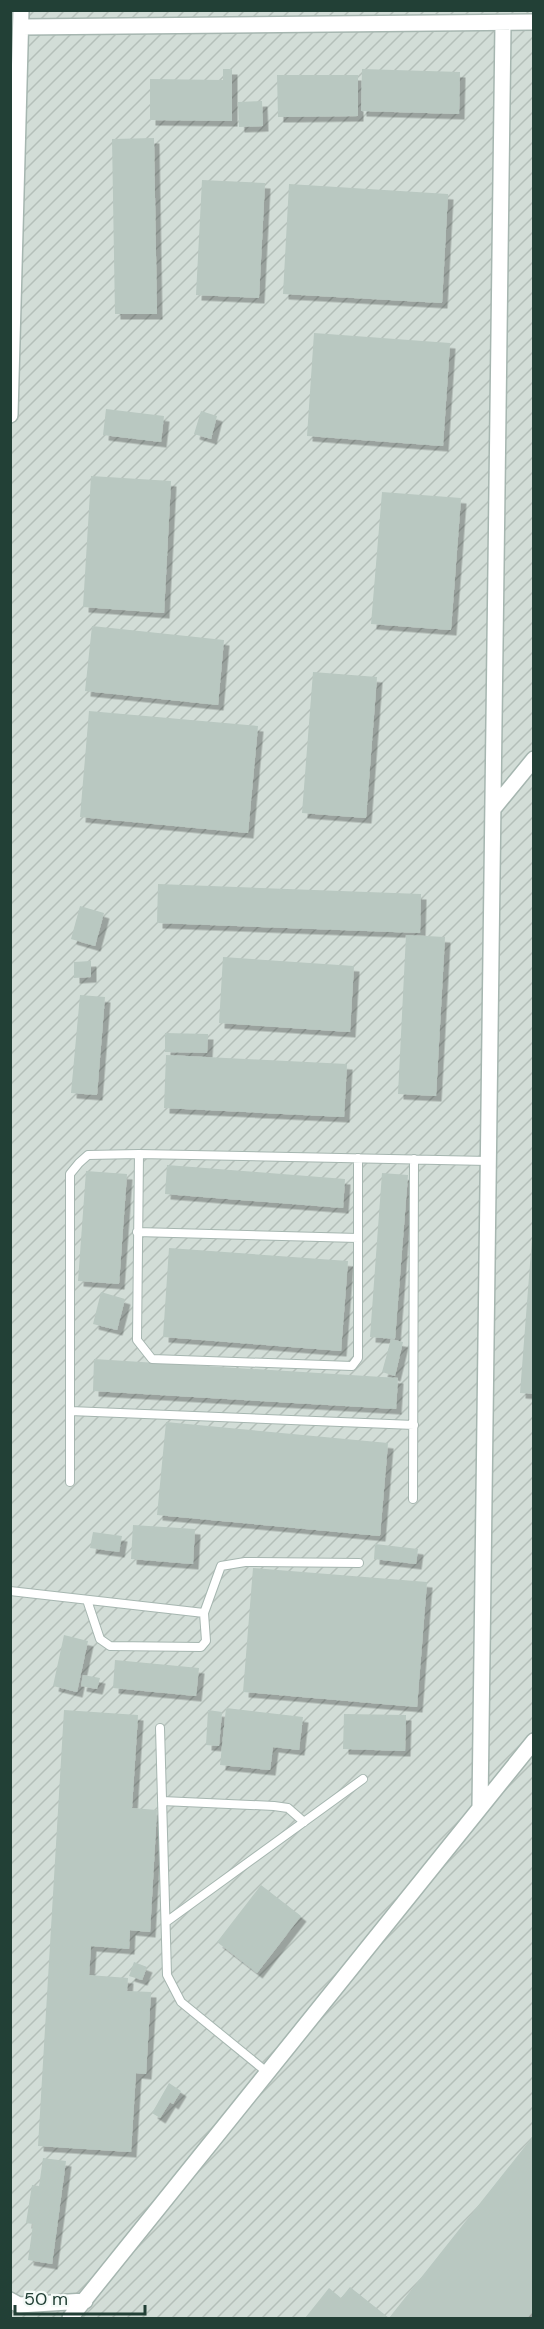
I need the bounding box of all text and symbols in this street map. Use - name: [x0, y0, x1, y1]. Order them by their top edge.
- scale bar: [15, 2278, 146, 2316]
- text: 50 m: [24, 2287, 68, 2311]

